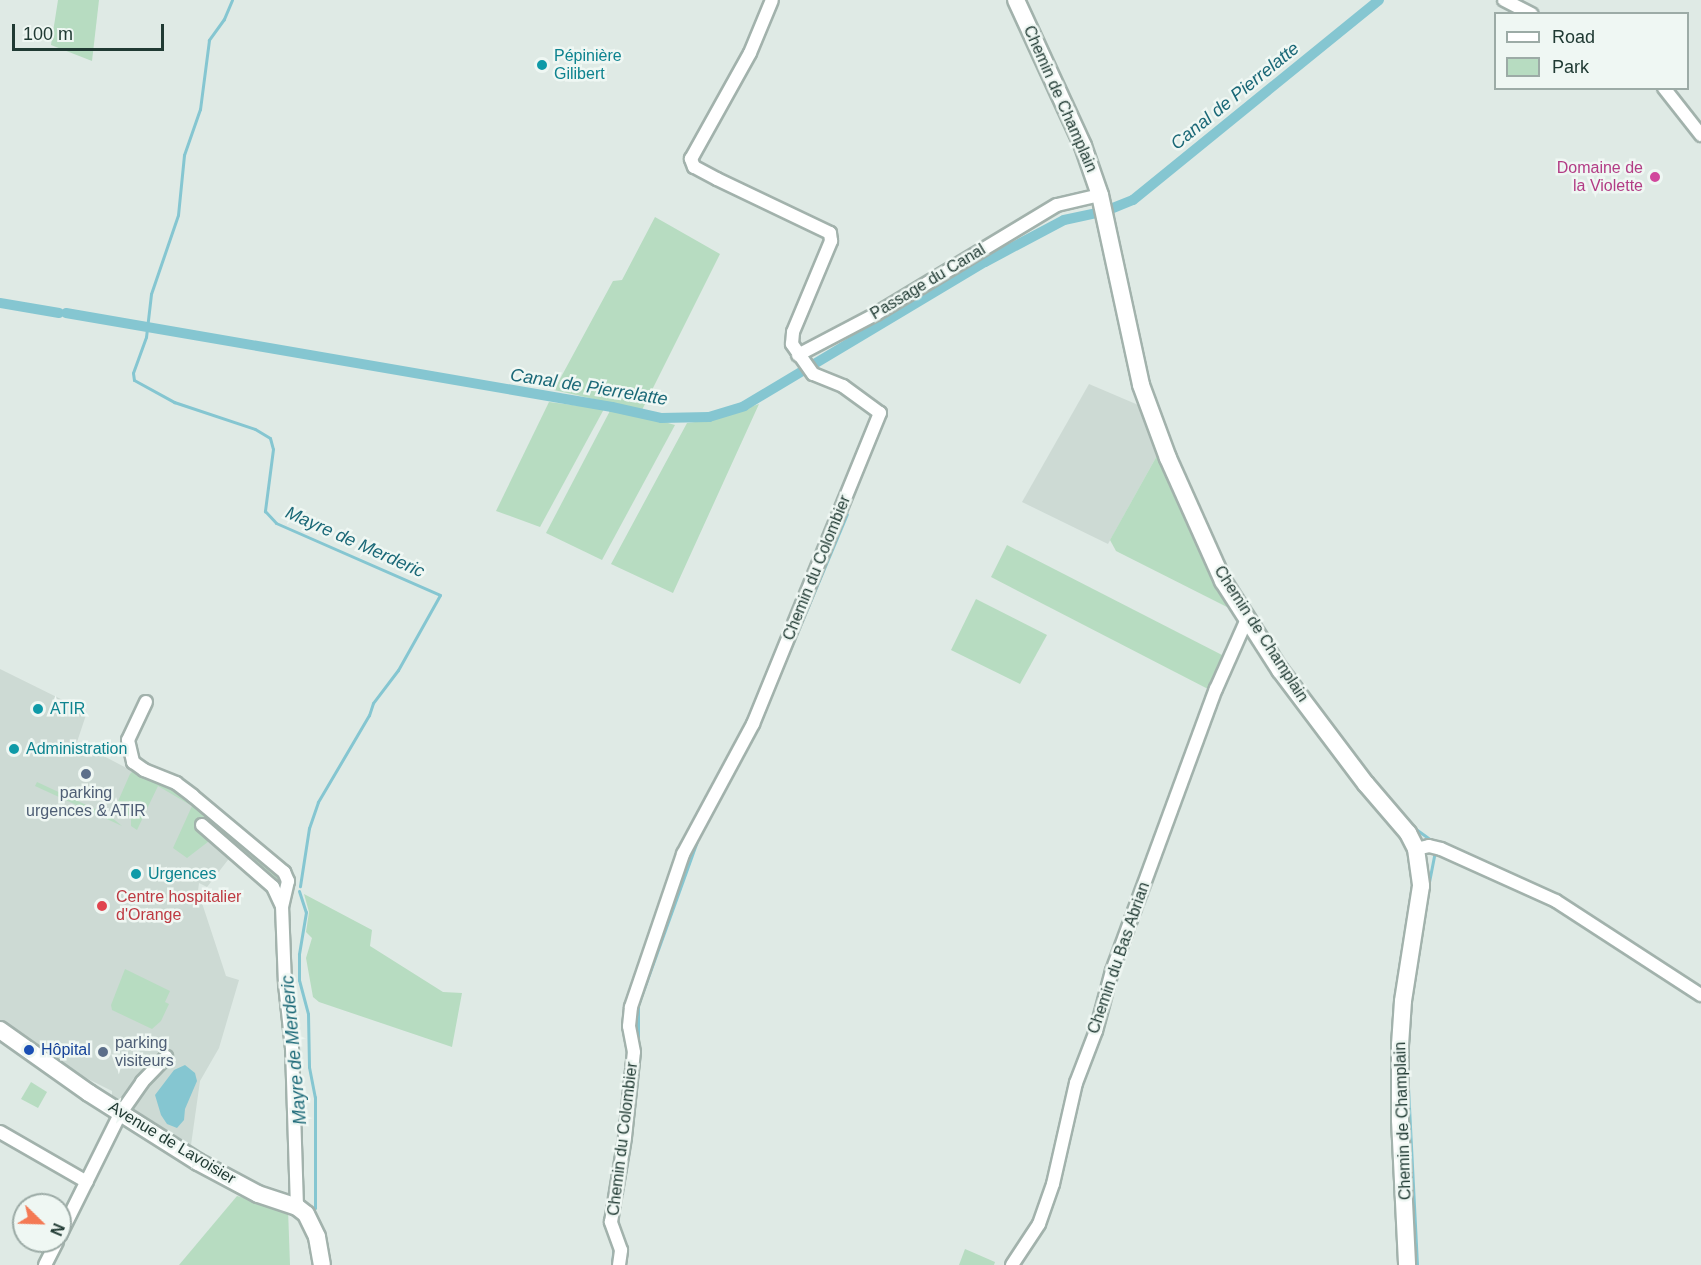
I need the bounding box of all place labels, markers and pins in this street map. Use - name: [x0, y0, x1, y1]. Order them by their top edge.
- place label: Pépinière Gilibert: [554, 46, 622, 84]
- marker: Pépinière Gilibert: [535, 58, 549, 72]
- place label: Domaine de la Violette: [1557, 158, 1643, 196]
- marker: Domaine de la Violette: [1648, 170, 1662, 184]
- place label: ATIR: [50, 699, 85, 719]
- marker: ATIR: [31, 702, 45, 716]
- place label: Administration: [26, 739, 127, 759]
- marker: Administration: [7, 742, 21, 756]
- marker: parking urgences & ATIR: [79, 767, 93, 781]
- place label: parking urgences & ATIR: [26, 783, 146, 821]
- place label: Urgences: [148, 864, 216, 884]
- marker: Urgences: [129, 867, 143, 881]
- place label: Centre hospitalier d'Orange: [116, 887, 241, 925]
- marker: Centre hospitalier d'Orange: [93, 897, 111, 915]
- place label: parking visiteurs: [115, 1033, 174, 1071]
- place label: Hôpital: [41, 1040, 91, 1060]
- marker: Hôpital: [22, 1043, 36, 1057]
- marker: parking visiteurs: [96, 1045, 110, 1059]

